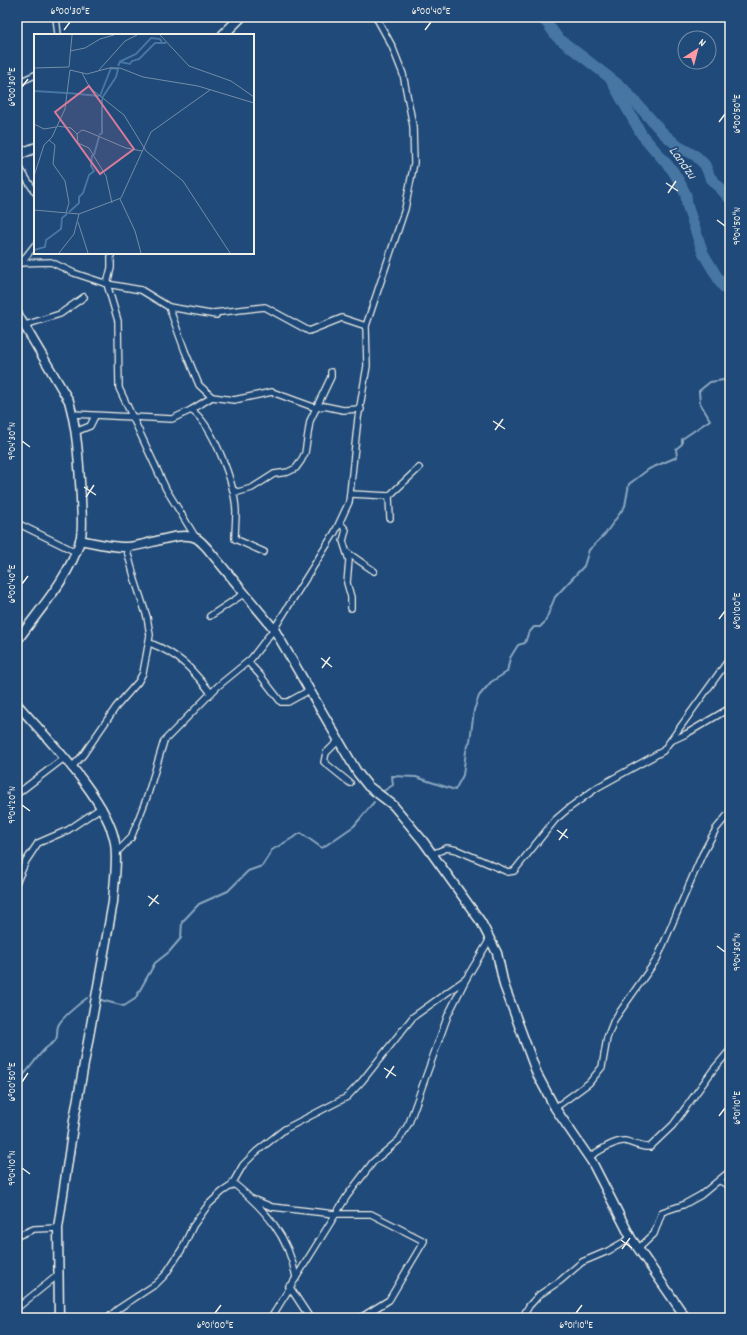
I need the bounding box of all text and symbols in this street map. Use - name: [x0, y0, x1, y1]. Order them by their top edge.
- text: 6°00'30"E: [51, 5, 90, 19]
- text: 6°00'40"E: [412, 5, 451, 19]
- north arrow: [677, 30, 717, 70]
- inset map: [34, 34, 254, 254]
- text: N: [695, 35, 709, 52]
- text: 6°00'30"E: [6, 67, 20, 106]
- text: 6°00'50"E: [731, 94, 745, 134]
- water label: Landzu: [663, 142, 701, 184]
- text: 9°04'50"N: [731, 207, 745, 245]
- text: 9°04'30"N: [6, 422, 20, 460]
- text: 6°00'40"E: [6, 564, 20, 603]
- text: 6°01'00"E: [731, 592, 745, 629]
- text: 9°04'20"N: [6, 786, 20, 824]
- text: 9°04'30"N: [731, 933, 745, 971]
- text: 6°00'50"E: [6, 1062, 20, 1102]
- text: 6°01'10"E: [731, 1091, 745, 1125]
- text: 9°04'10"N: [6, 1150, 20, 1186]
- text: 6°01'00"E: [197, 1319, 234, 1333]
- text: 6°01'10"E: [559, 1319, 593, 1333]

